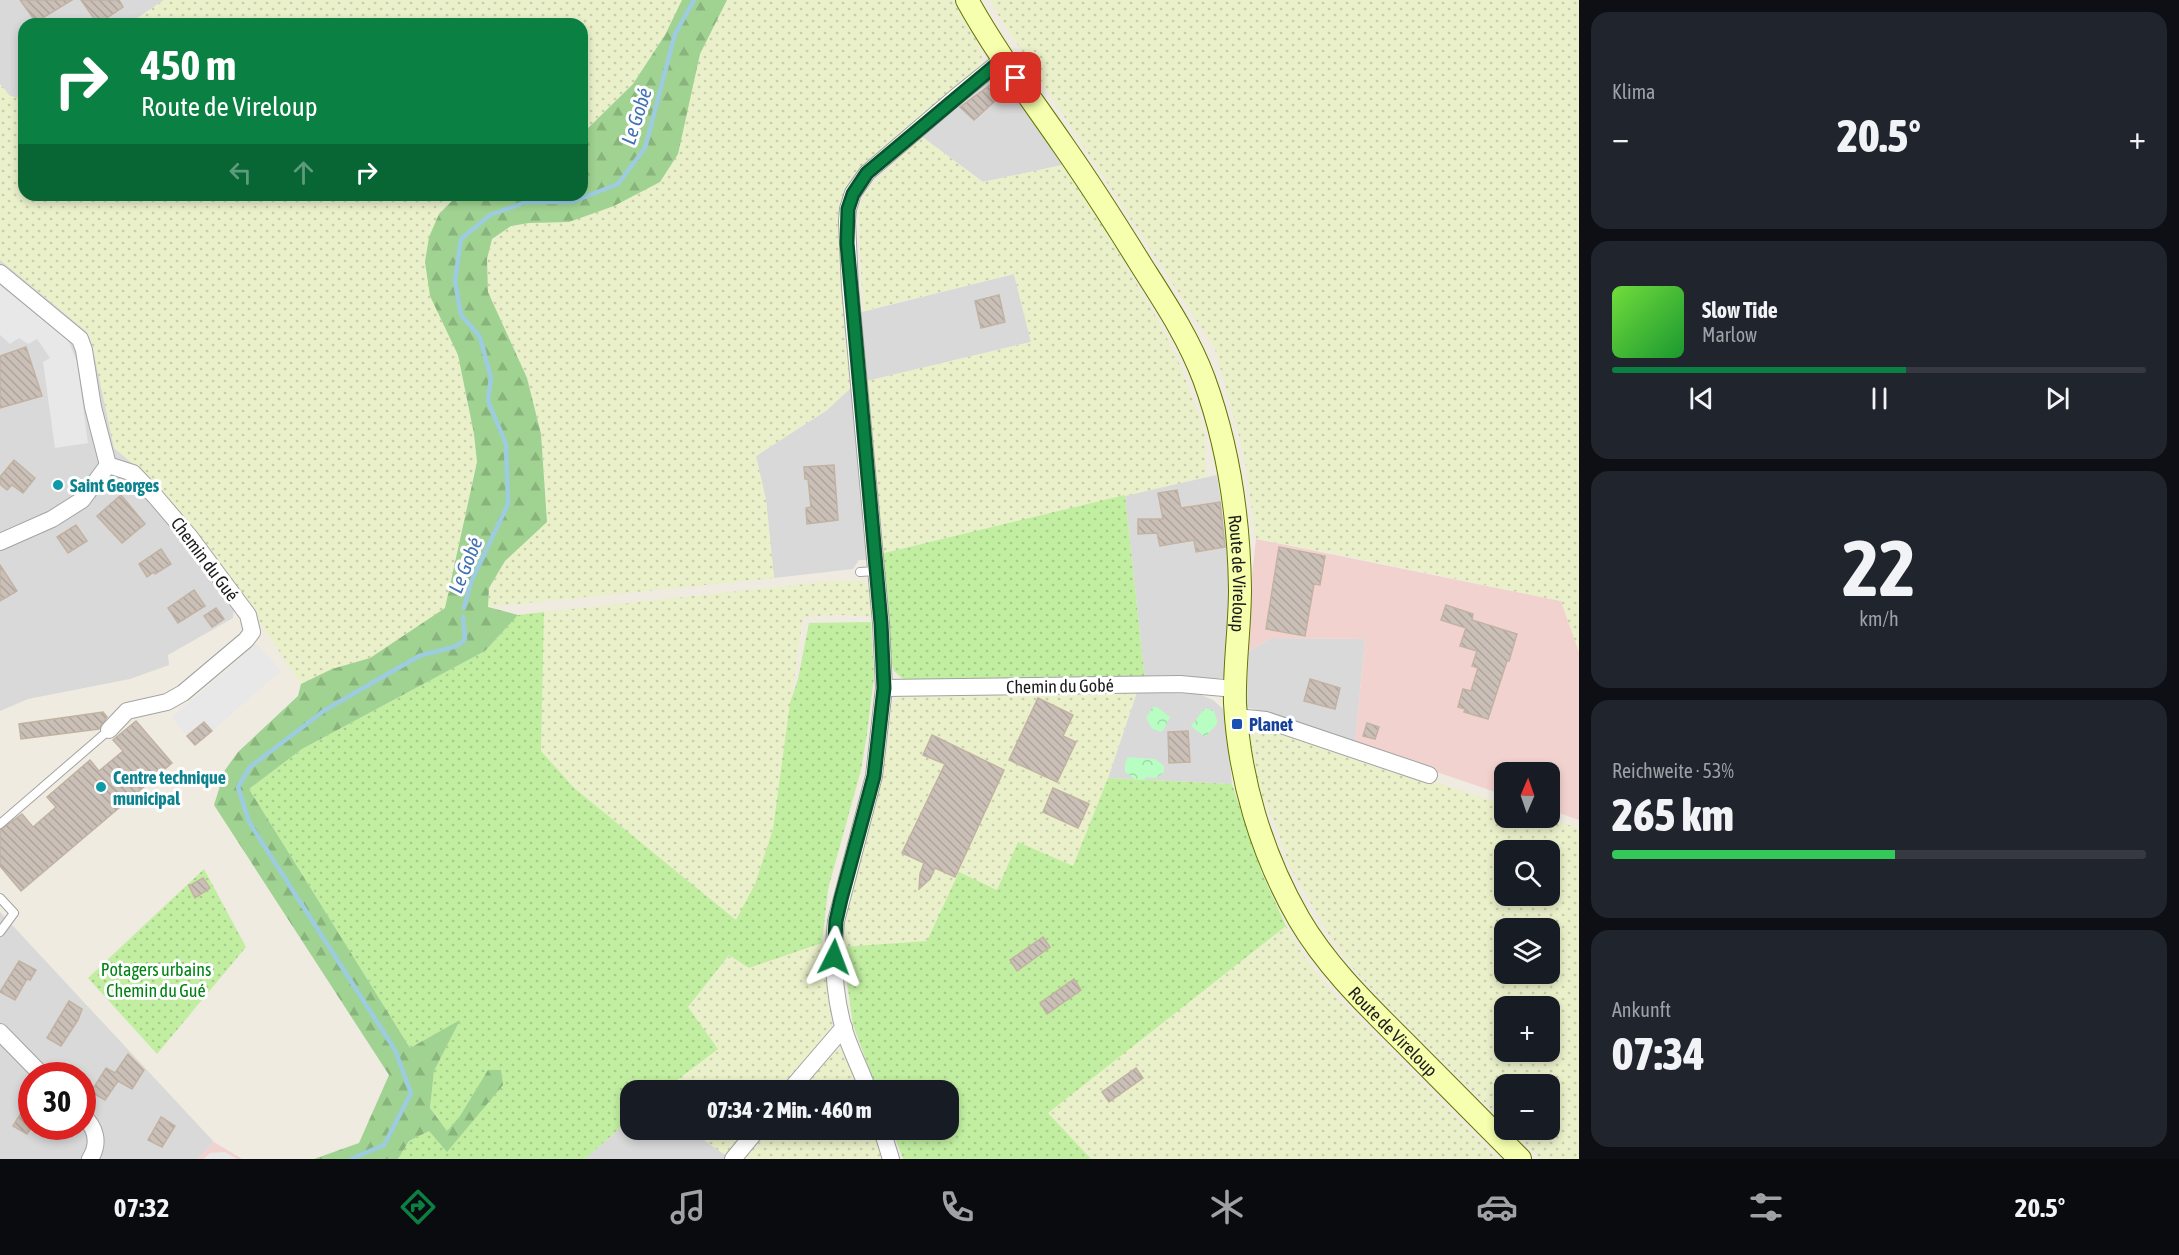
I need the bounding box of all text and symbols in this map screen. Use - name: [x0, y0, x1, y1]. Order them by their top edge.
- text: 450 m: [141, 41, 236, 89]
- icon: right: [42, 42, 120, 120]
- pin: [990, 52, 1041, 103]
- icon: arrive: [999, 61, 1032, 94]
- text: Klima: [1612, 80, 1655, 103]
- water label: Le Gobé: [616, 85, 656, 147]
- text: Route de Vireloup: [141, 91, 318, 122]
- text: 20.5°: [1837, 110, 1921, 162]
- text: −: [1612, 118, 1629, 156]
- text: +: [2129, 118, 2146, 156]
- icon: left: [224, 156, 257, 189]
- icon: ahead: [287, 156, 320, 189]
- icon: right: [350, 156, 383, 189]
- text: Slow Tide: [1702, 297, 1778, 323]
- text: Marlow: [1702, 323, 1757, 346]
- icon: previous: [1685, 382, 1718, 415]
- icon: pause: [1863, 382, 1896, 415]
- icon: next: [2041, 382, 2074, 415]
- place label: Saint Georges: [70, 475, 160, 496]
- marker: Saint Georges: [51, 478, 65, 492]
- street label: Chemin du Gué: [167, 513, 243, 605]
- street label: Route de Vireloup: [1225, 513, 1251, 633]
- text: 22: [1842, 523, 1916, 613]
- water label: Le Gobé: [443, 534, 487, 596]
- text: km/h: [1859, 607, 1899, 630]
- street label: Chemin du Gobé: [1006, 675, 1114, 697]
- place label: Planet: [1249, 714, 1294, 735]
- marker: Planet: [1230, 717, 1244, 731]
- text: Reichweite · 53%: [1612, 759, 1734, 782]
- north arrow: [1494, 762, 1560, 828]
- map controls: [1494, 762, 1560, 1140]
- place label: Centre technique municipal: [113, 767, 226, 809]
- marker: Centre technique municipal: [94, 780, 108, 794]
- text: 265 km: [1612, 789, 1734, 841]
- button: search: [1494, 840, 1560, 906]
- button: layers: [1494, 918, 1560, 984]
- position arrow: [802, 925, 866, 989]
- park label: Potagers urbains Chemin du Gué: [101, 959, 211, 1001]
- street label: Route de Vireloup: [1344, 982, 1442, 1080]
- button: +: [1494, 996, 1560, 1062]
- text: Ankunft: [1612, 998, 1671, 1021]
- text: 07:34: [1612, 1028, 1705, 1080]
- speed limit sign: 30: [18, 1062, 96, 1140]
- button: −: [1494, 1074, 1560, 1140]
- text: 07:34 · 2 Min. · 460 m: [707, 1097, 872, 1123]
- icon: directions: [397, 1186, 439, 1228]
- icon: music: [667, 1186, 709, 1228]
- icon: phone: [936, 1186, 978, 1228]
- icon: climate: [1206, 1186, 1248, 1228]
- icon: car: [1476, 1186, 1518, 1228]
- icon: filters: [1745, 1186, 1787, 1228]
- text: 07:32: [114, 1192, 169, 1223]
- text: 20.5°: [2015, 1192, 2065, 1223]

